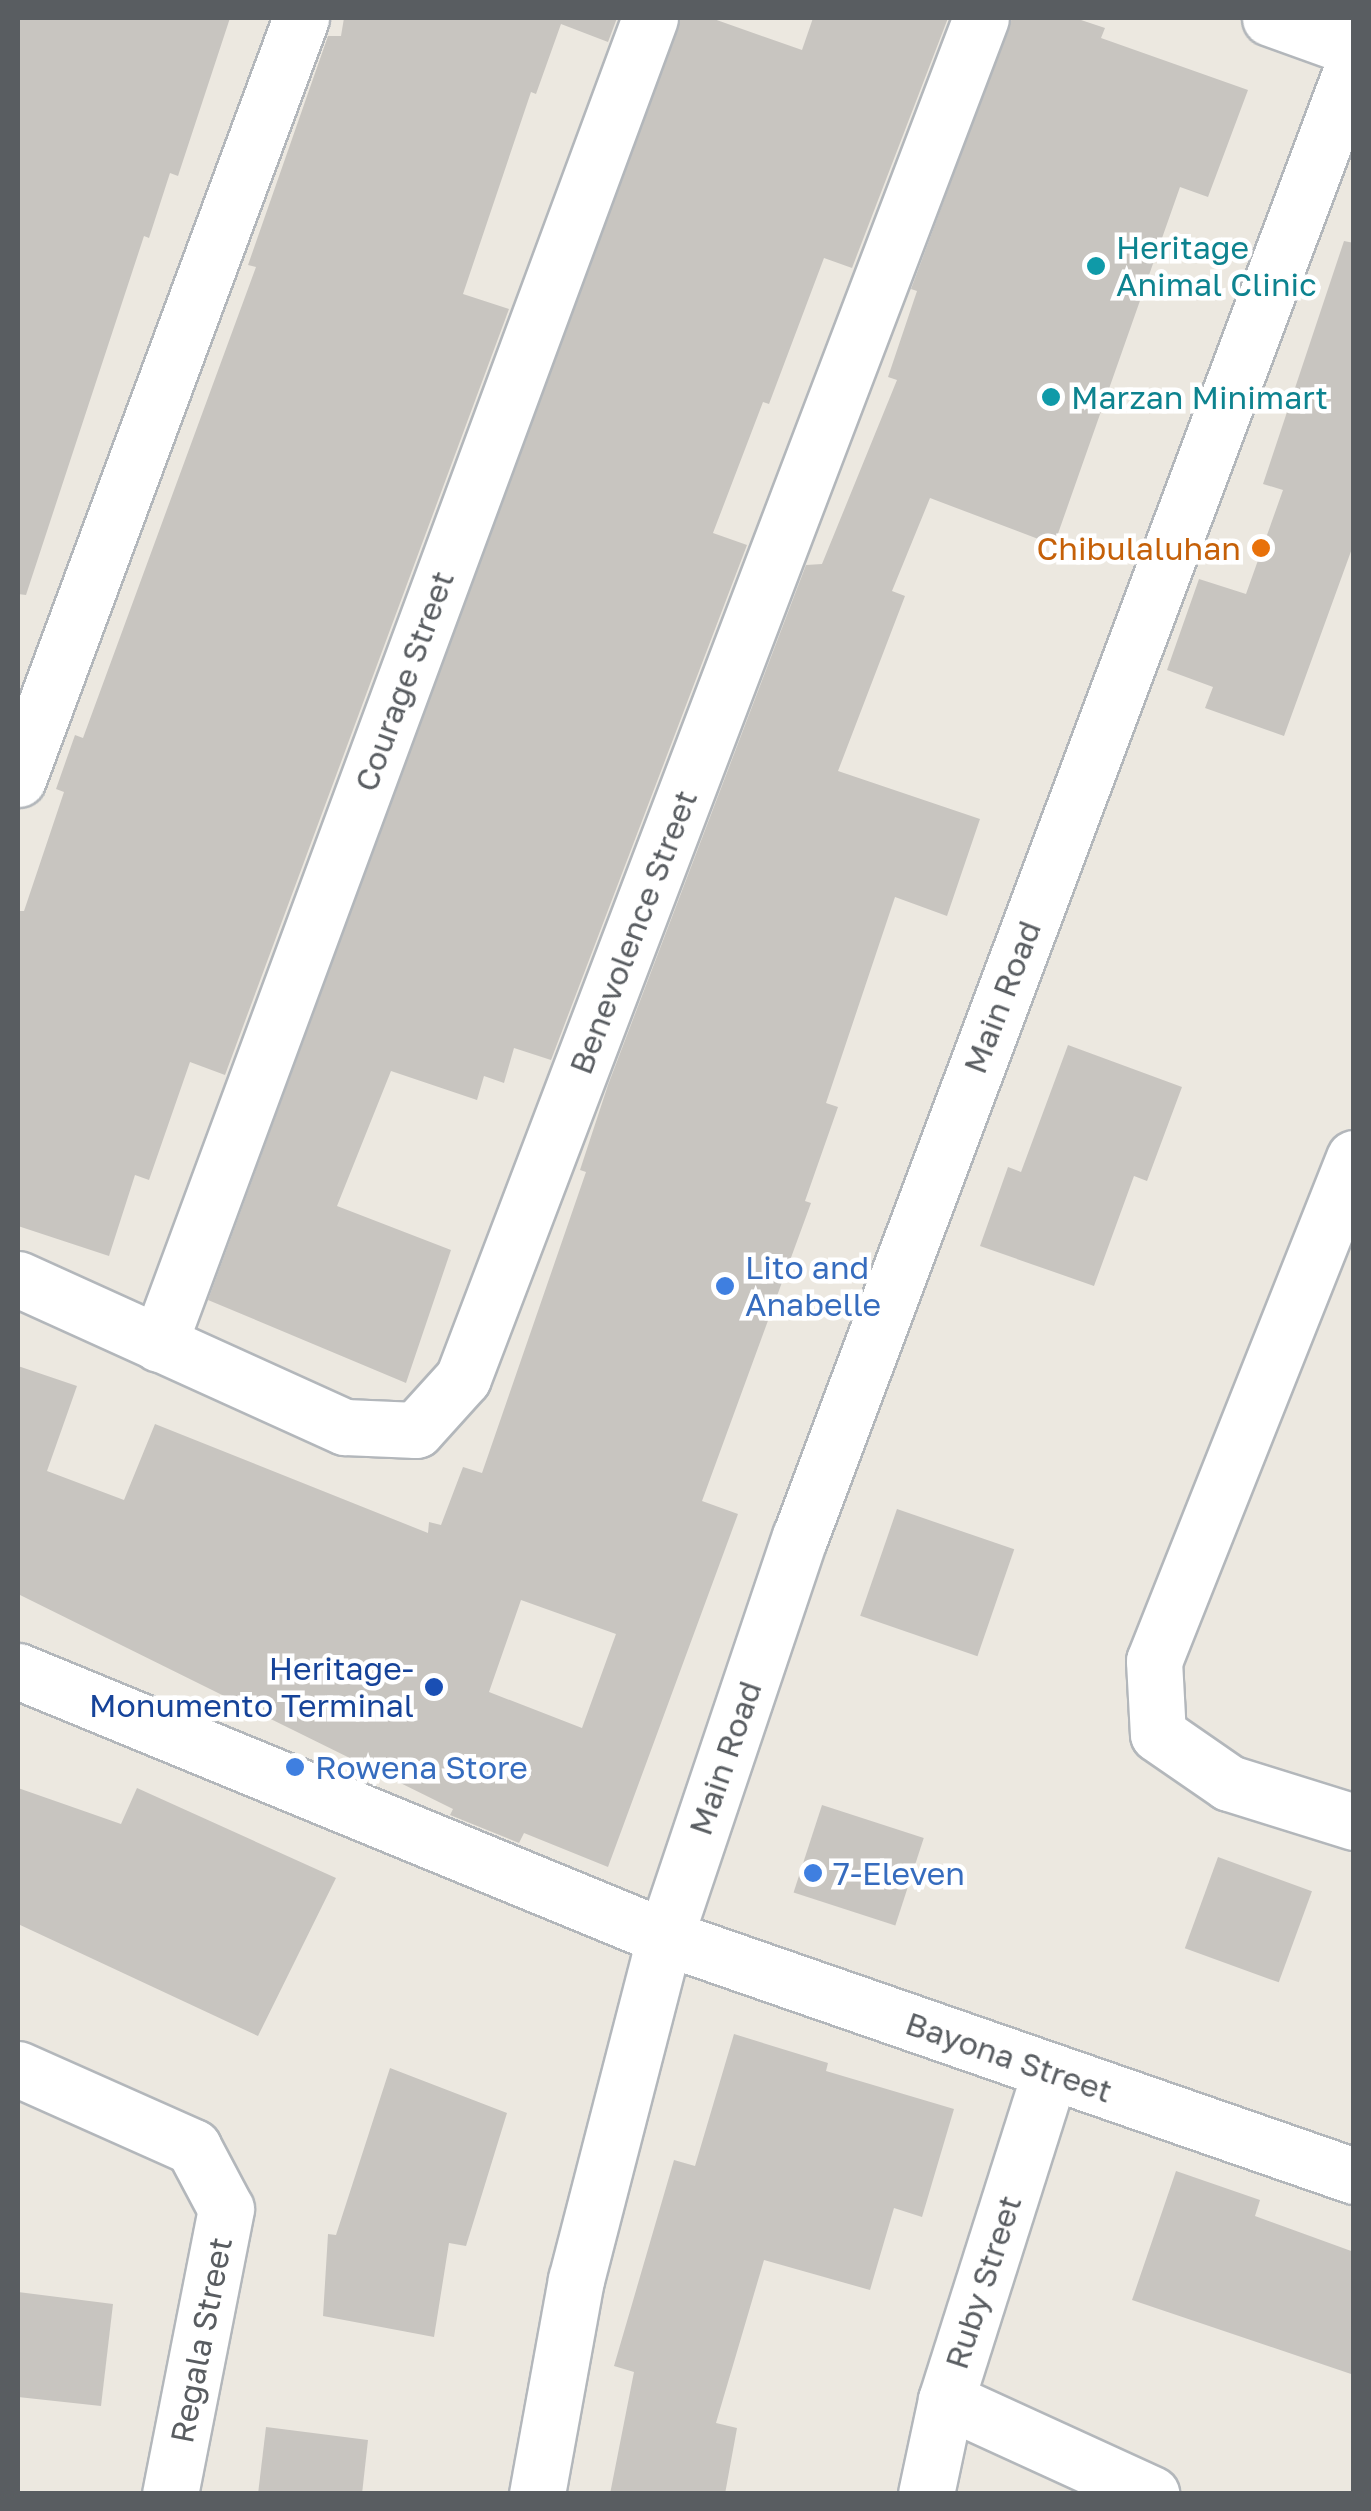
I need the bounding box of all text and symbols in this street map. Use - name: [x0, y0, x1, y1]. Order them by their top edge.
- place label: Heritage Animal Clinic: [1116, 229, 1317, 304]
- marker: Heritage Animal Clinic: [1085, 255, 1107, 277]
- place label: Marzan Minimart: [1071, 378, 1328, 416]
- marker: Marzan Minimart: [1040, 386, 1062, 408]
- place label: Chibulaluhan: [1037, 529, 1241, 567]
- marker: Chibulaluhan: [1250, 537, 1272, 559]
- street label: Courage Street: [346, 566, 462, 796]
- street label: Benevolence Street: [561, 785, 705, 1079]
- street label: Main Road: [955, 915, 1049, 1079]
- place label: Lito and Anabelle: [745, 1249, 881, 1324]
- marker: Lito and Anabelle: [714, 1275, 736, 1297]
- place label: Heritage- Monumento Terminal: [89, 1650, 414, 1725]
- marker: Heritage- Monumento Terminal: [423, 1676, 445, 1698]
- street label: Main Road: [681, 1676, 769, 1840]
- place label: Rowena Store: [315, 1748, 528, 1786]
- marker: Rowena Store: [284, 1756, 306, 1778]
- place label: 7-Eleven: [833, 1854, 965, 1892]
- marker: 7-Eleven: [802, 1862, 824, 1884]
- street label: Bayona Street: [901, 2004, 1117, 2110]
- street label: Ruby Street: [937, 2190, 1029, 2374]
- street label: Regala Street: [162, 2234, 240, 2446]

